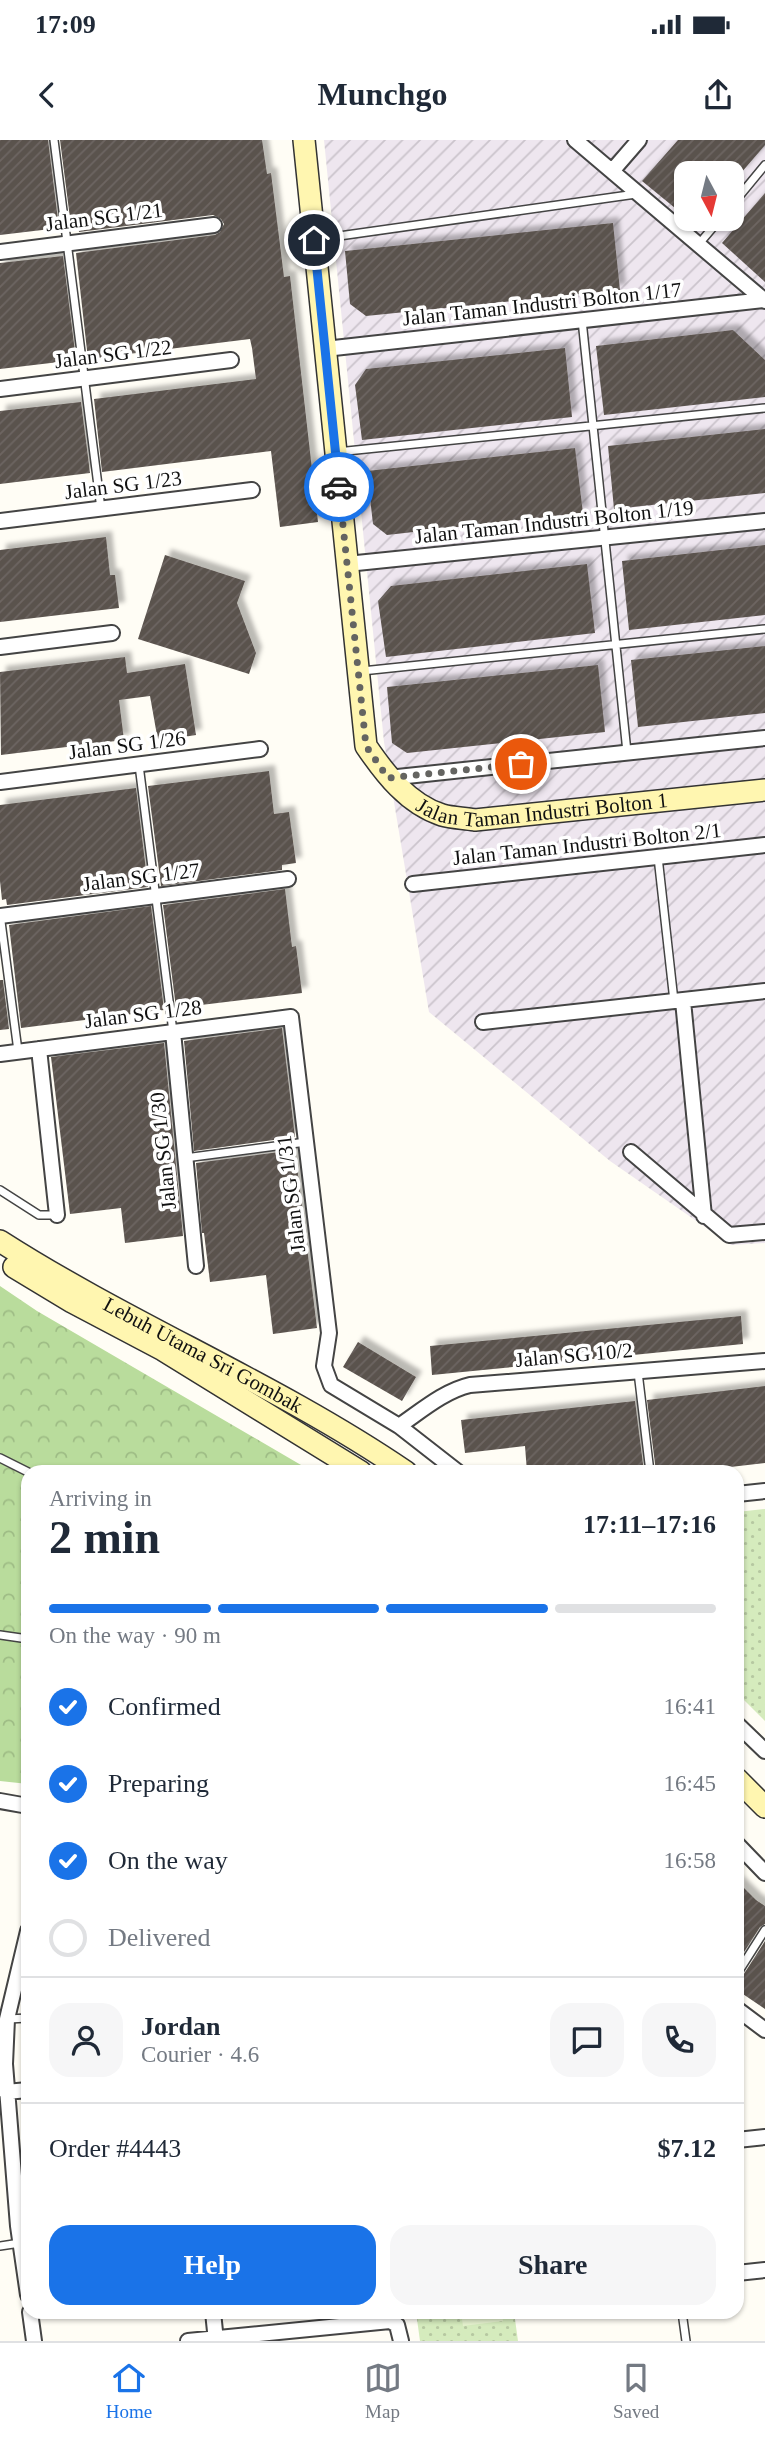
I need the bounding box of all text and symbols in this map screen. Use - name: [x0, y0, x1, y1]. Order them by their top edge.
- text: 17:09: [35, 10, 96, 39]
- icon: back: [28, 76, 66, 114]
- text: Munchgo: [318, 76, 447, 112]
- icon: share: [699, 76, 737, 114]
- north arrow: [674, 161, 744, 231]
- map controls: [674, 161, 744, 231]
- street label: Jalan SG 1/21: [44, 198, 164, 236]
- pin: [284, 210, 344, 270]
- icon: home: [295, 221, 333, 259]
- street label: Jalan Taman Industri Bolton 1/17: [401, 277, 683, 331]
- street label: Jalan SG 1/22: [53, 335, 173, 373]
- courier: [304, 452, 374, 522]
- street label: Jalan SG 1/23: [63, 466, 183, 504]
- icon: car: [320, 468, 358, 506]
- street label: Jalan Taman Industri Bolton 1/19: [413, 495, 695, 549]
- street label: Jalan SG 1/26: [67, 726, 187, 764]
- pin: [491, 734, 551, 794]
- icon: bag: [502, 745, 540, 783]
- street label: Jalan Taman Industri Bolton 1: [412, 788, 669, 832]
- street label: Jalan Taman Industri Bolton 2/1: [452, 818, 722, 870]
- street label: Jalan SG 1/27: [81, 858, 201, 896]
- street label: Jalan SG 1/28: [83, 995, 203, 1033]
- street label: Jalan SG 1/30: [145, 1091, 181, 1211]
- street label: Jalan SG 1/31: [272, 1134, 310, 1254]
- street label: Lebuh Utama Sri Gombak: [99, 1292, 307, 1418]
- street label: Jalan SG 10/2: [514, 1338, 634, 1372]
- text: Arriving in: [49, 1486, 152, 1511]
- text: 17:11–17:16: [583, 1510, 716, 1539]
- text: 2 min: [49, 1512, 160, 1563]
- text: On the way · 90 m: [49, 1623, 221, 1648]
- icon: check: [49, 1688, 87, 1726]
- text: Confirmed: [108, 1692, 221, 1721]
- text: 16:41: [664, 1694, 716, 1719]
- icon: check: [49, 1765, 87, 1803]
- text: Preparing: [108, 1769, 209, 1798]
- text: 16:45: [664, 1771, 716, 1796]
- icon: check: [49, 1842, 87, 1880]
- text: On the way: [108, 1846, 228, 1875]
- text: 16:58: [664, 1848, 716, 1873]
- text: Delivered: [108, 1923, 211, 1952]
- button: person: [49, 2003, 123, 2077]
- button: chat: [550, 2003, 624, 2077]
- button: phone: [642, 2003, 716, 2077]
- text: Jordan: [141, 2012, 220, 2041]
- text: Courier · 4.6: [141, 2042, 259, 2067]
- text: Order #4443: [49, 2134, 181, 2163]
- text: $7.12: [658, 2134, 716, 2163]
- button: Help: [49, 2225, 376, 2305]
- button: Share: [390, 2225, 716, 2305]
- tab: Home: [106, 2359, 152, 2423]
- tab: Map: [364, 2359, 402, 2423]
- tab: Saved: [613, 2359, 659, 2423]

